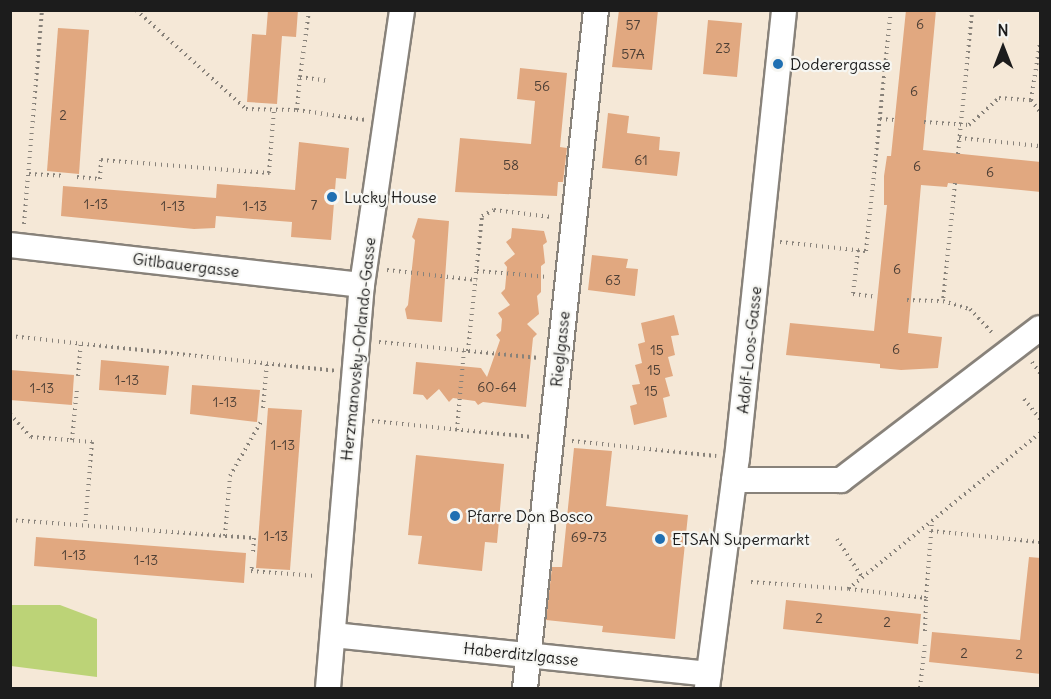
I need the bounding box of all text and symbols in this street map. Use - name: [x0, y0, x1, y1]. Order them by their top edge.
- house number: 6: [916, 16, 924, 32]
- house number: 57: [626, 17, 640, 33]
- north arrow: [973, 18, 1033, 78]
- text: N: [997, 20, 1009, 40]
- house number: 23: [715, 40, 731, 56]
- house number: 57A: [621, 46, 645, 62]
- place label: Doderergasse: [790, 54, 891, 74]
- marker: Doderergasse: [771, 57, 785, 71]
- house number: 56: [534, 78, 550, 94]
- house number: 6: [910, 83, 918, 99]
- house number: 2: [59, 107, 67, 123]
- house number: 61: [634, 152, 648, 168]
- house number: 58: [503, 157, 519, 173]
- house number: 6: [913, 158, 921, 174]
- house number: 6: [986, 164, 994, 180]
- place label: Lucky House: [344, 187, 437, 207]
- marker: Lucky House: [325, 190, 339, 204]
- house number: 1-13: [84, 196, 108, 212]
- house number: 7: [311, 197, 317, 213]
- house number: 1-13: [161, 198, 185, 214]
- house number: 1-13: [243, 198, 267, 214]
- street label: Herzmanovsky-Orlando-Gasse: [337, 236, 379, 462]
- street label: Gitlbauergasse: [131, 249, 241, 281]
- house number: 6: [893, 261, 901, 277]
- house number: 63: [605, 272, 621, 288]
- street label: Adolf-Loos-Gasse: [733, 285, 765, 415]
- street label: Rieglgasse: [546, 310, 574, 388]
- house number: 6: [892, 341, 900, 357]
- house number: 15: [650, 342, 664, 358]
- house number: 15: [647, 362, 661, 378]
- house number: 1-13: [115, 372, 139, 388]
- house number: 60-64: [477, 379, 517, 395]
- house number: 1-13: [30, 380, 54, 396]
- house number: 15: [644, 383, 658, 399]
- house number: 1-13: [213, 394, 237, 410]
- house number: 1-13: [271, 437, 295, 453]
- place label: Pfarre Don Bosco: [467, 506, 593, 526]
- marker: Pfarre Don Bosco: [448, 509, 462, 523]
- house number: 1-13: [264, 528, 288, 544]
- house number: 69-73: [571, 529, 607, 545]
- place label: ETSAN Supermarkt: [672, 529, 810, 549]
- marker: ETSAN Supermarkt: [653, 532, 667, 546]
- house number: 1-13: [62, 547, 86, 563]
- house number: 1-13: [134, 552, 158, 568]
- house number: 2: [815, 610, 823, 626]
- house number: 2: [883, 614, 891, 630]
- street label: Haberditzlgasse: [463, 638, 579, 670]
- house number: 2: [960, 645, 968, 661]
- house number: 2: [1015, 646, 1023, 662]

